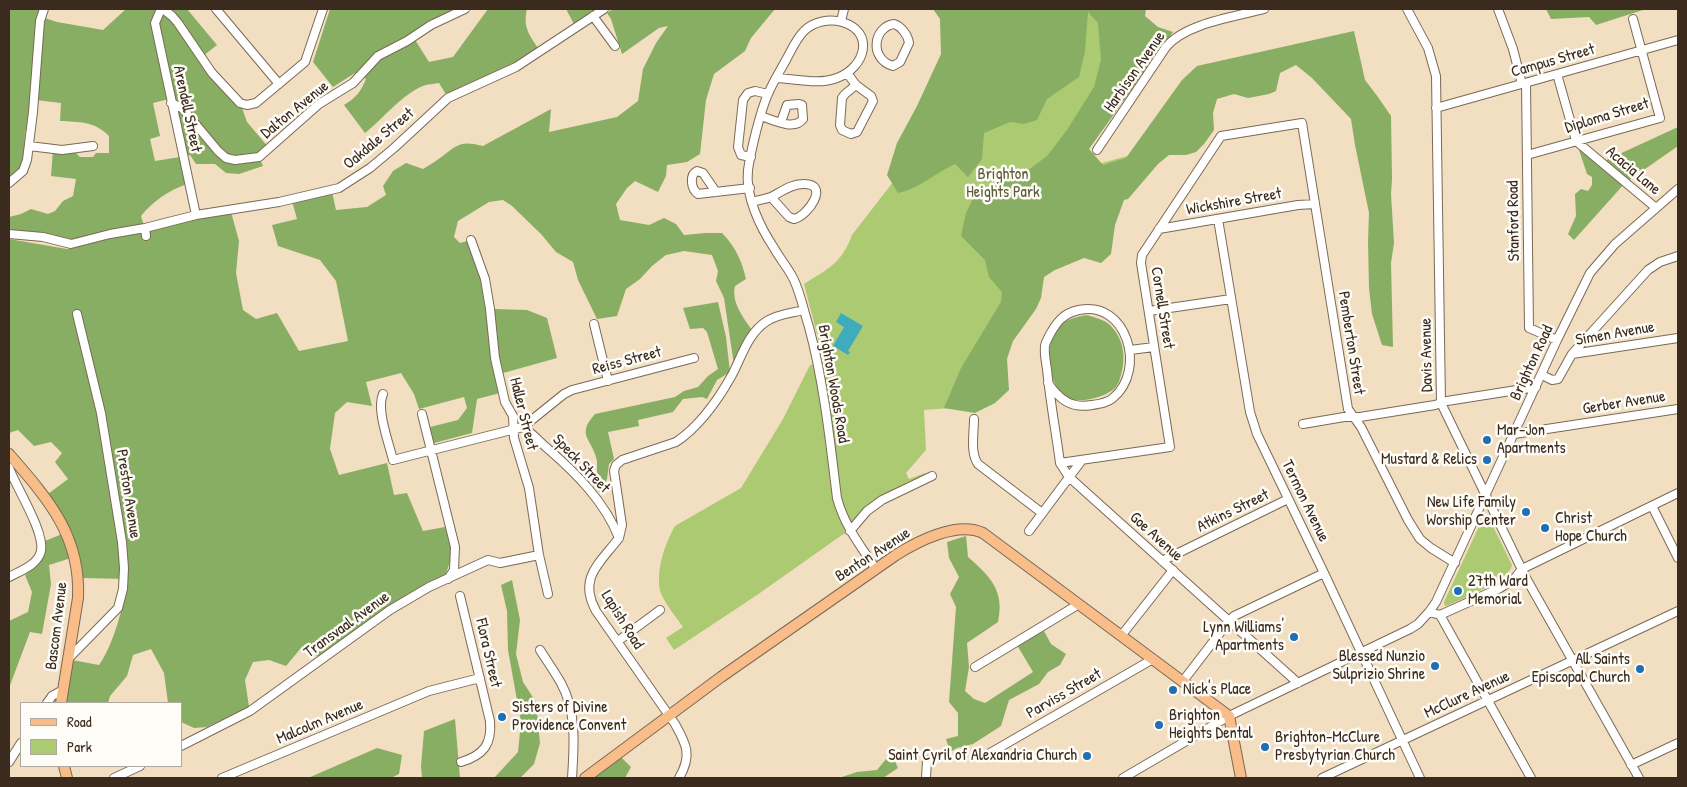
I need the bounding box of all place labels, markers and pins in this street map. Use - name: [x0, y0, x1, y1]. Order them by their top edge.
- place label: Mar-Jon Apartments: [1497, 421, 1566, 459]
- marker: Mar-Jon Apartments: [1481, 434, 1493, 446]
- place label: Mustard & Relics: [1381, 450, 1477, 470]
- marker: Mustard & Relics: [1481, 454, 1493, 466]
- place label: New Life Family Worship Center: [1426, 493, 1516, 531]
- marker: New Life Family Worship Center: [1520, 506, 1532, 518]
- place label: Christ Hope Church: [1555, 509, 1627, 547]
- marker: Christ Hope Church: [1539, 522, 1551, 534]
- place label: 27th Ward Memorial: [1468, 572, 1528, 610]
- marker: 27th Ward Memorial: [1452, 585, 1464, 597]
- place label: Lynn Williams' Apartments: [1203, 618, 1284, 656]
- marker: Lynn Williams' Apartments: [1288, 631, 1300, 643]
- place label: Blessed Nunzio Sulprizio Shrine: [1332, 647, 1425, 685]
- place label: All Saints Episcopal Church: [1532, 650, 1630, 688]
- marker: Blessed Nunzio Sulprizio Shrine: [1429, 660, 1441, 672]
- marker: All Saints Episcopal Church: [1634, 663, 1646, 675]
- place label: Nick's Place: [1183, 680, 1251, 700]
- marker: Nick's Place: [1167, 684, 1179, 696]
- place label: Sisters of Divine Providence Convent: [512, 698, 626, 736]
- place label: Brighton Heights Dental: [1169, 706, 1253, 744]
- marker: Sisters of Divine Providence Convent: [496, 711, 508, 723]
- marker: Brighton Heights Dental: [1153, 719, 1165, 731]
- place label: Brighton-McClure Presbytyrian Church: [1275, 728, 1395, 766]
- marker: Brighton-McClure Presbytyrian Church: [1259, 741, 1271, 753]
- place label: Saint Cyril of Alexandria Church: [888, 746, 1077, 766]
- marker: Saint Cyril of Alexandria Church: [1081, 750, 1093, 762]

